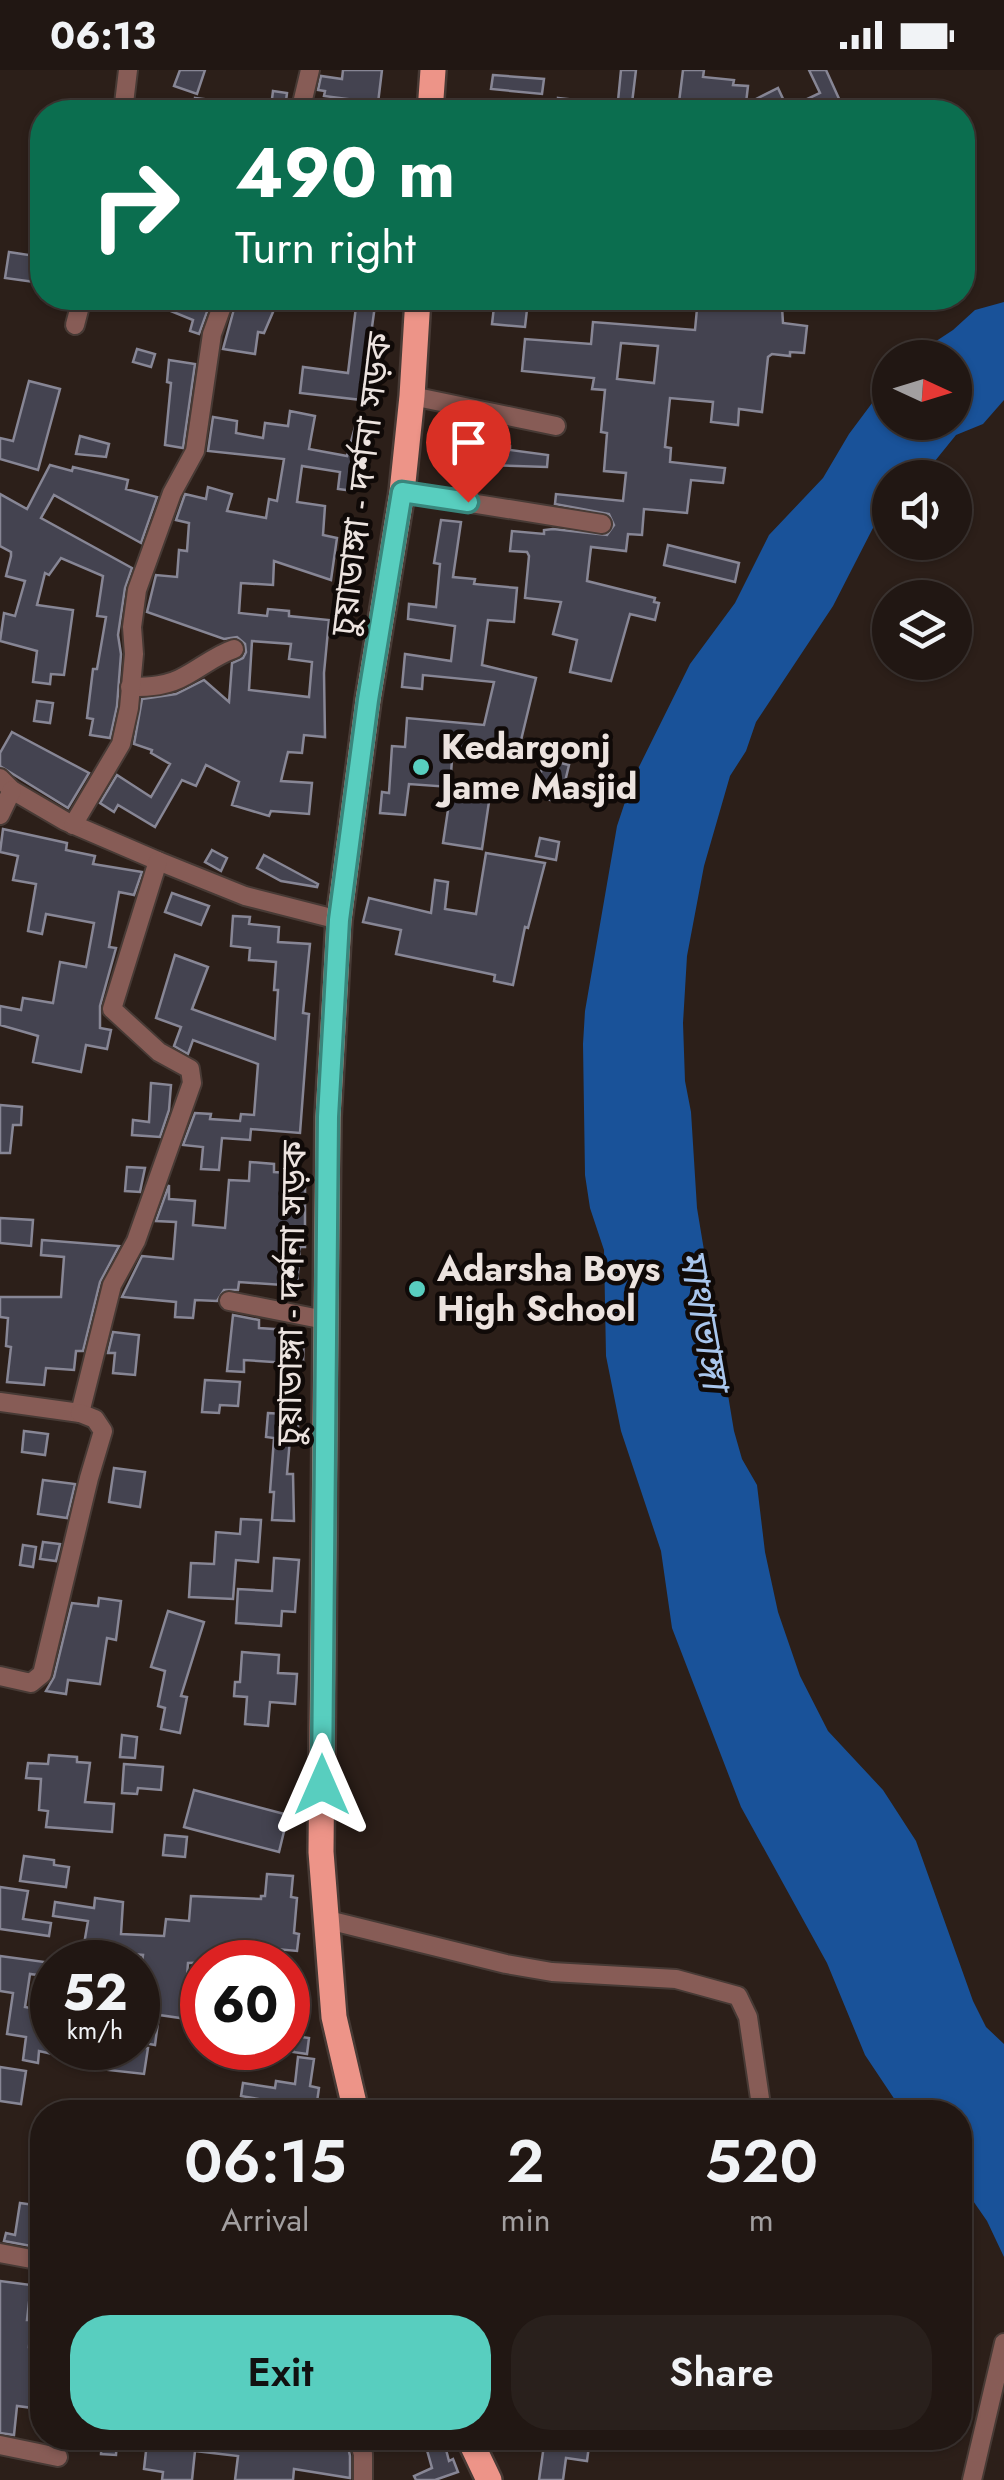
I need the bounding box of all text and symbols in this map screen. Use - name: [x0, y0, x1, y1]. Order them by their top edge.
- text: 06:13: [50, 8, 156, 63]
- text: 490 m: [235, 122, 455, 223]
- icon: right: [70, 140, 200, 270]
- text: Turn right: [235, 215, 416, 280]
- street label: চুয়াডাঙ্গা - দর্শনা সড়ক: [317, 329, 404, 639]
- north arrow: [872, 340, 972, 440]
- map controls: [872, 340, 972, 680]
- pin: [426, 400, 511, 503]
- icon: arrive: [441, 415, 496, 470]
- button: sound: [872, 460, 972, 560]
- button: layers: [872, 580, 972, 680]
- place label: Kedargonj Jame Masjid: [435, 722, 637, 812]
- marker: Kedargonj Jame Masjid: [410, 756, 432, 778]
- street label: চুয়াডাঙ্গা - দর্শনা সড়ক: [263, 1139, 319, 1447]
- place label: Adarsha Boys High School: [436, 1244, 660, 1334]
- water label: মাথাভাঙ্গা: [665, 1245, 745, 1400]
- marker: Adarsha Boys High School: [406, 1278, 428, 1300]
- position arrow: [270, 1733, 374, 1837]
- speed limit sign: 60: [180, 1940, 310, 2070]
- text: 52: [62, 1956, 128, 2029]
- text: km/h: [67, 2012, 123, 2048]
- text: 06:15: [184, 2118, 347, 2205]
- text: 2: [507, 2118, 544, 2205]
- text: 520: [705, 2118, 818, 2205]
- text: Arrival: [221, 2197, 309, 2243]
- text: min: [500, 2197, 551, 2243]
- text: m: [749, 2197, 774, 2243]
- button: Exit: [70, 2315, 491, 2430]
- button: Share: [511, 2315, 932, 2430]

